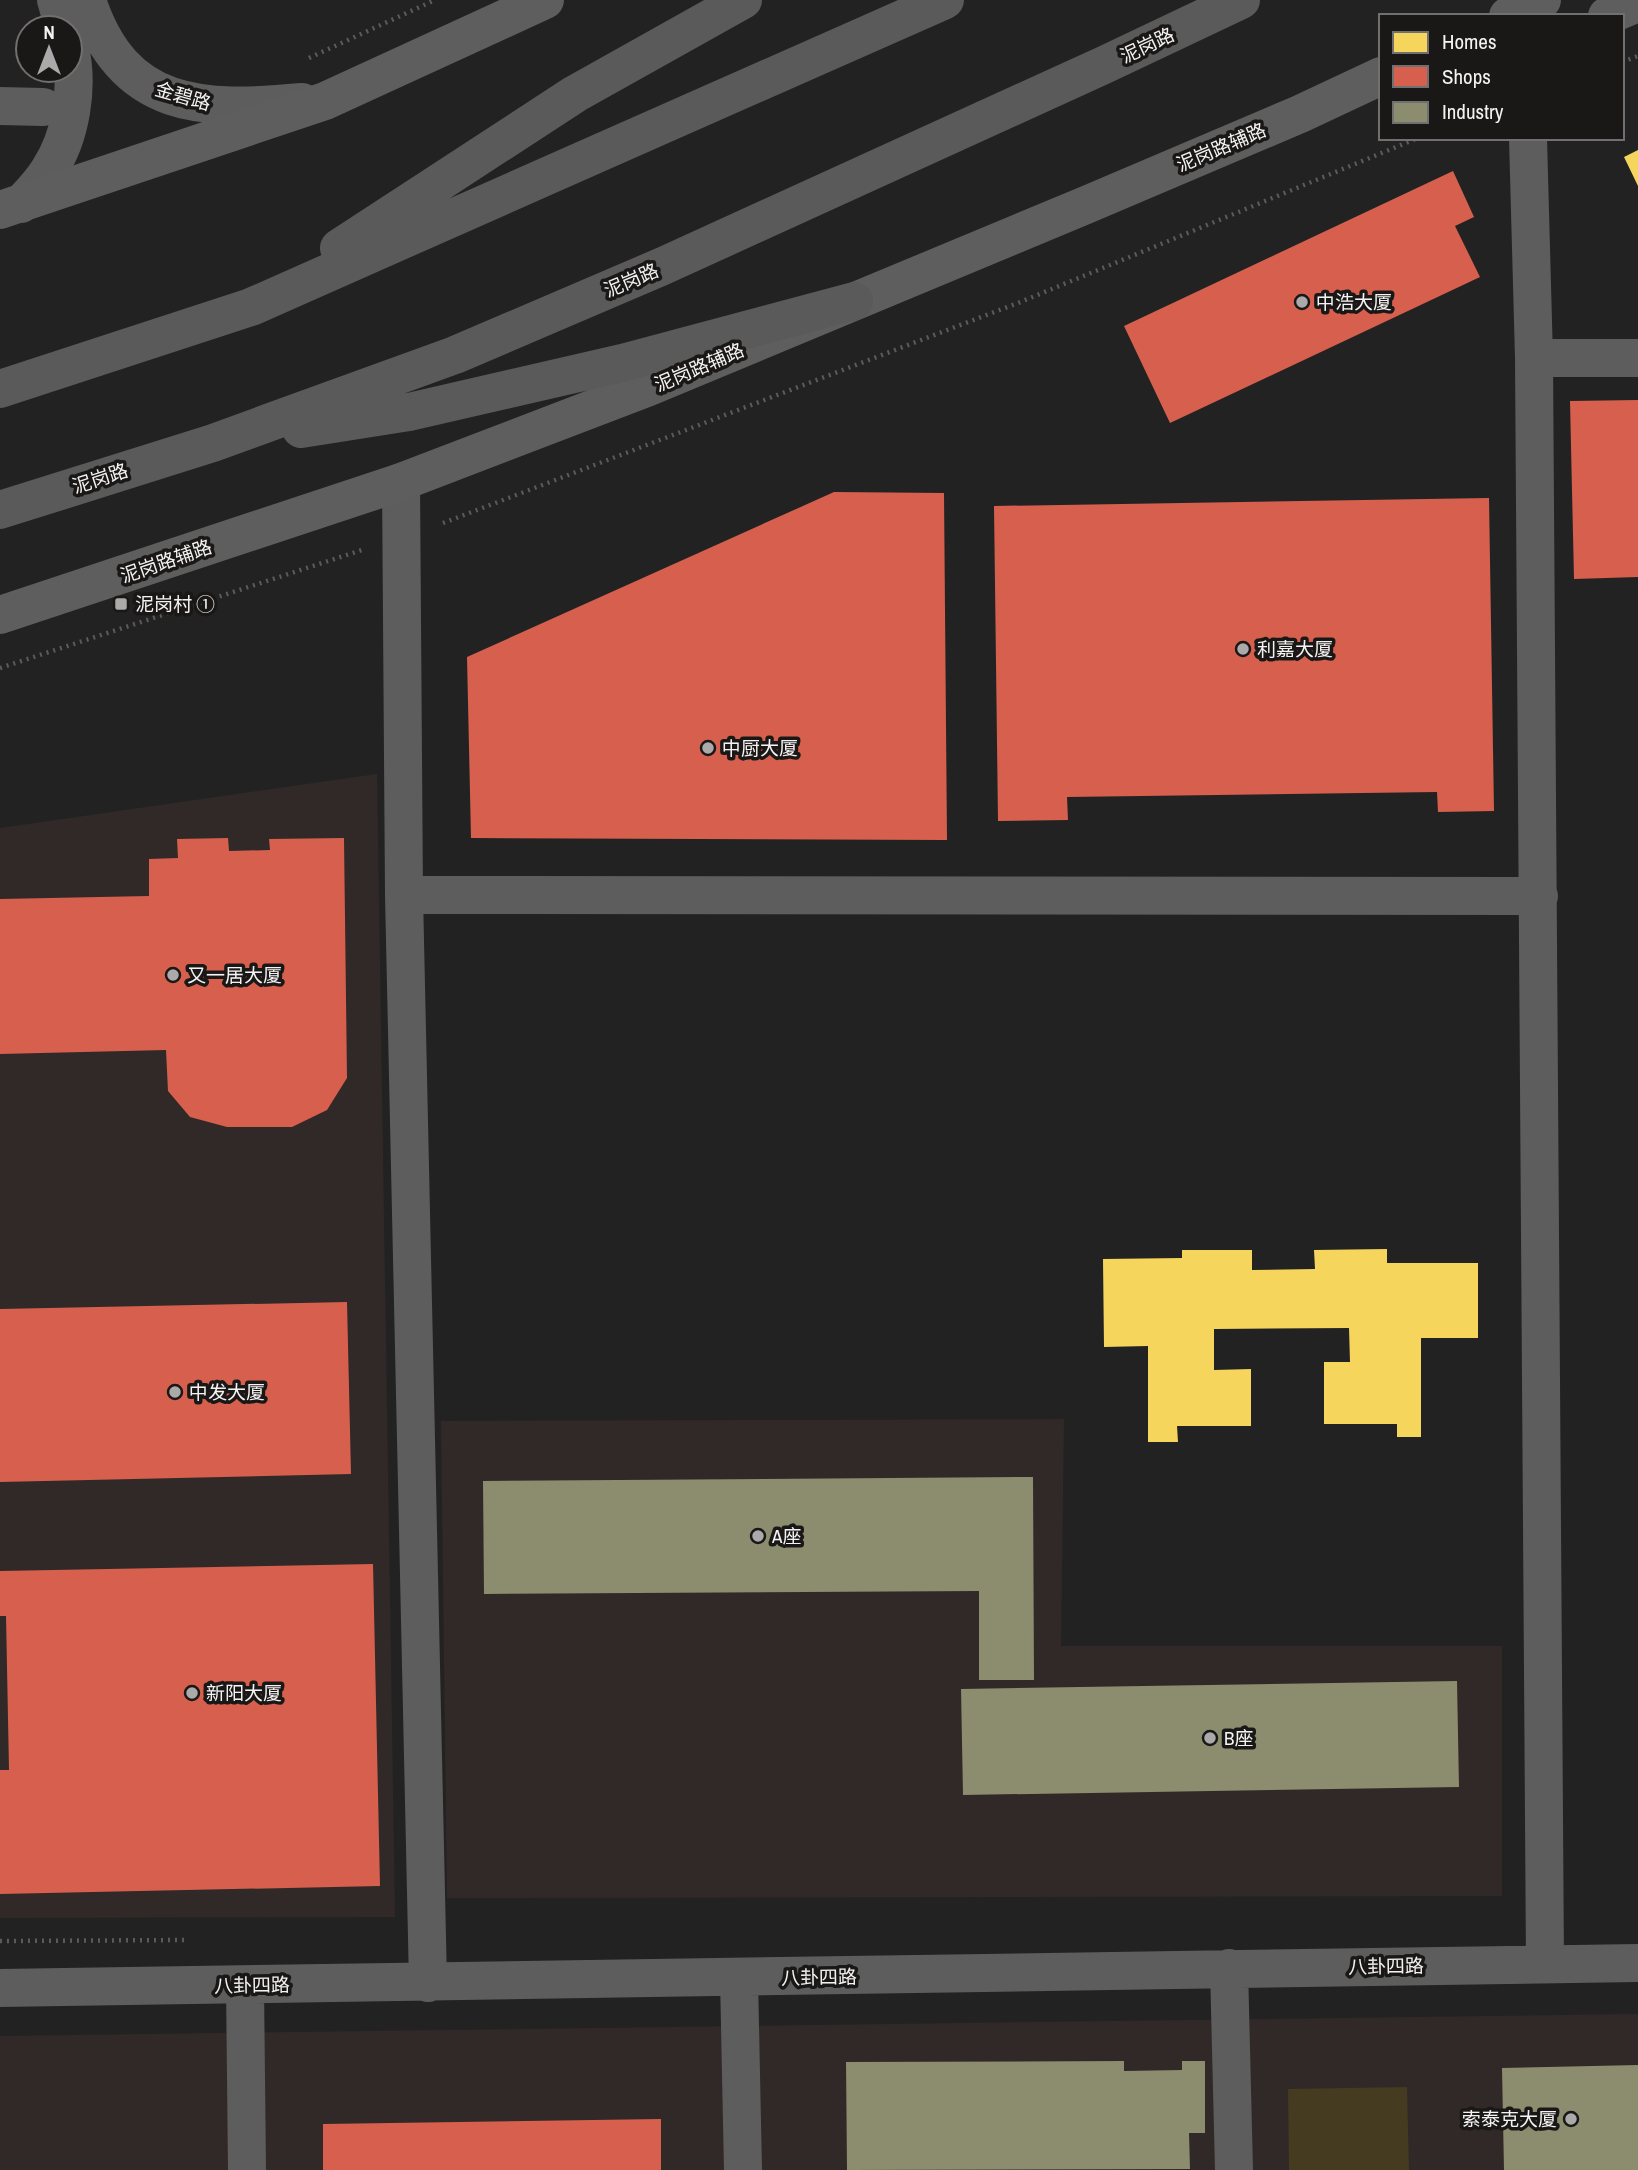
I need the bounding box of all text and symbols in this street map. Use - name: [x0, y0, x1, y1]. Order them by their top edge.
- north arrow: [14, 14, 84, 84]
- legend: [1379, 14, 1624, 140]
- text: N: [43, 19, 55, 45]
- street label: 泥岗路: [1116, 21, 1178, 69]
- text: Homes: [1442, 27, 1497, 56]
- text: Shops: [1442, 62, 1491, 91]
- street label: 金碧路: [152, 76, 214, 116]
- text: Industry: [1442, 97, 1504, 126]
- street label: 泥岗路辅路: [1172, 116, 1270, 178]
- street label: 泥岗路: [600, 257, 662, 303]
- place label: 中浩大厦: [1316, 289, 1392, 315]
- marker: 中浩大厦: [1294, 294, 1310, 310]
- street label: 泥岗路辅路: [650, 336, 748, 398]
- street label: 泥岗路: [69, 457, 131, 499]
- street label: 泥岗路辅路: [117, 533, 215, 589]
- place label: 泥岗村 ①: [135, 591, 215, 617]
- marker: 泥岗村 ①: [113, 596, 129, 612]
- place label: 利嘉大厦: [1257, 636, 1333, 662]
- marker: 利嘉大厦: [1235, 641, 1251, 657]
- place label: 中厨大厦: [722, 735, 798, 761]
- marker: 中厨大厦: [700, 740, 716, 756]
- place label: 又一居大厦: [187, 962, 282, 988]
- marker: 又一居大厦: [165, 967, 181, 983]
- place label: 中发大厦: [189, 1379, 265, 1405]
- marker: 中发大厦: [167, 1384, 183, 1400]
- place label: A座: [771, 1523, 801, 1549]
- marker: A座: [750, 1528, 766, 1544]
- place label: 新阳大厦: [206, 1680, 282, 1706]
- marker: 新阳大厦: [184, 1685, 200, 1701]
- place label: B座: [1224, 1725, 1253, 1751]
- marker: B座: [1202, 1730, 1218, 1746]
- street label: 八卦四路: [1348, 1952, 1424, 1980]
- street label: 八卦四路: [781, 1963, 857, 1991]
- street label: 八卦四路: [214, 1971, 290, 1999]
- place label: 索泰克大厦: [1462, 2106, 1557, 2132]
- marker: 索泰克大厦: [1563, 2111, 1579, 2127]

